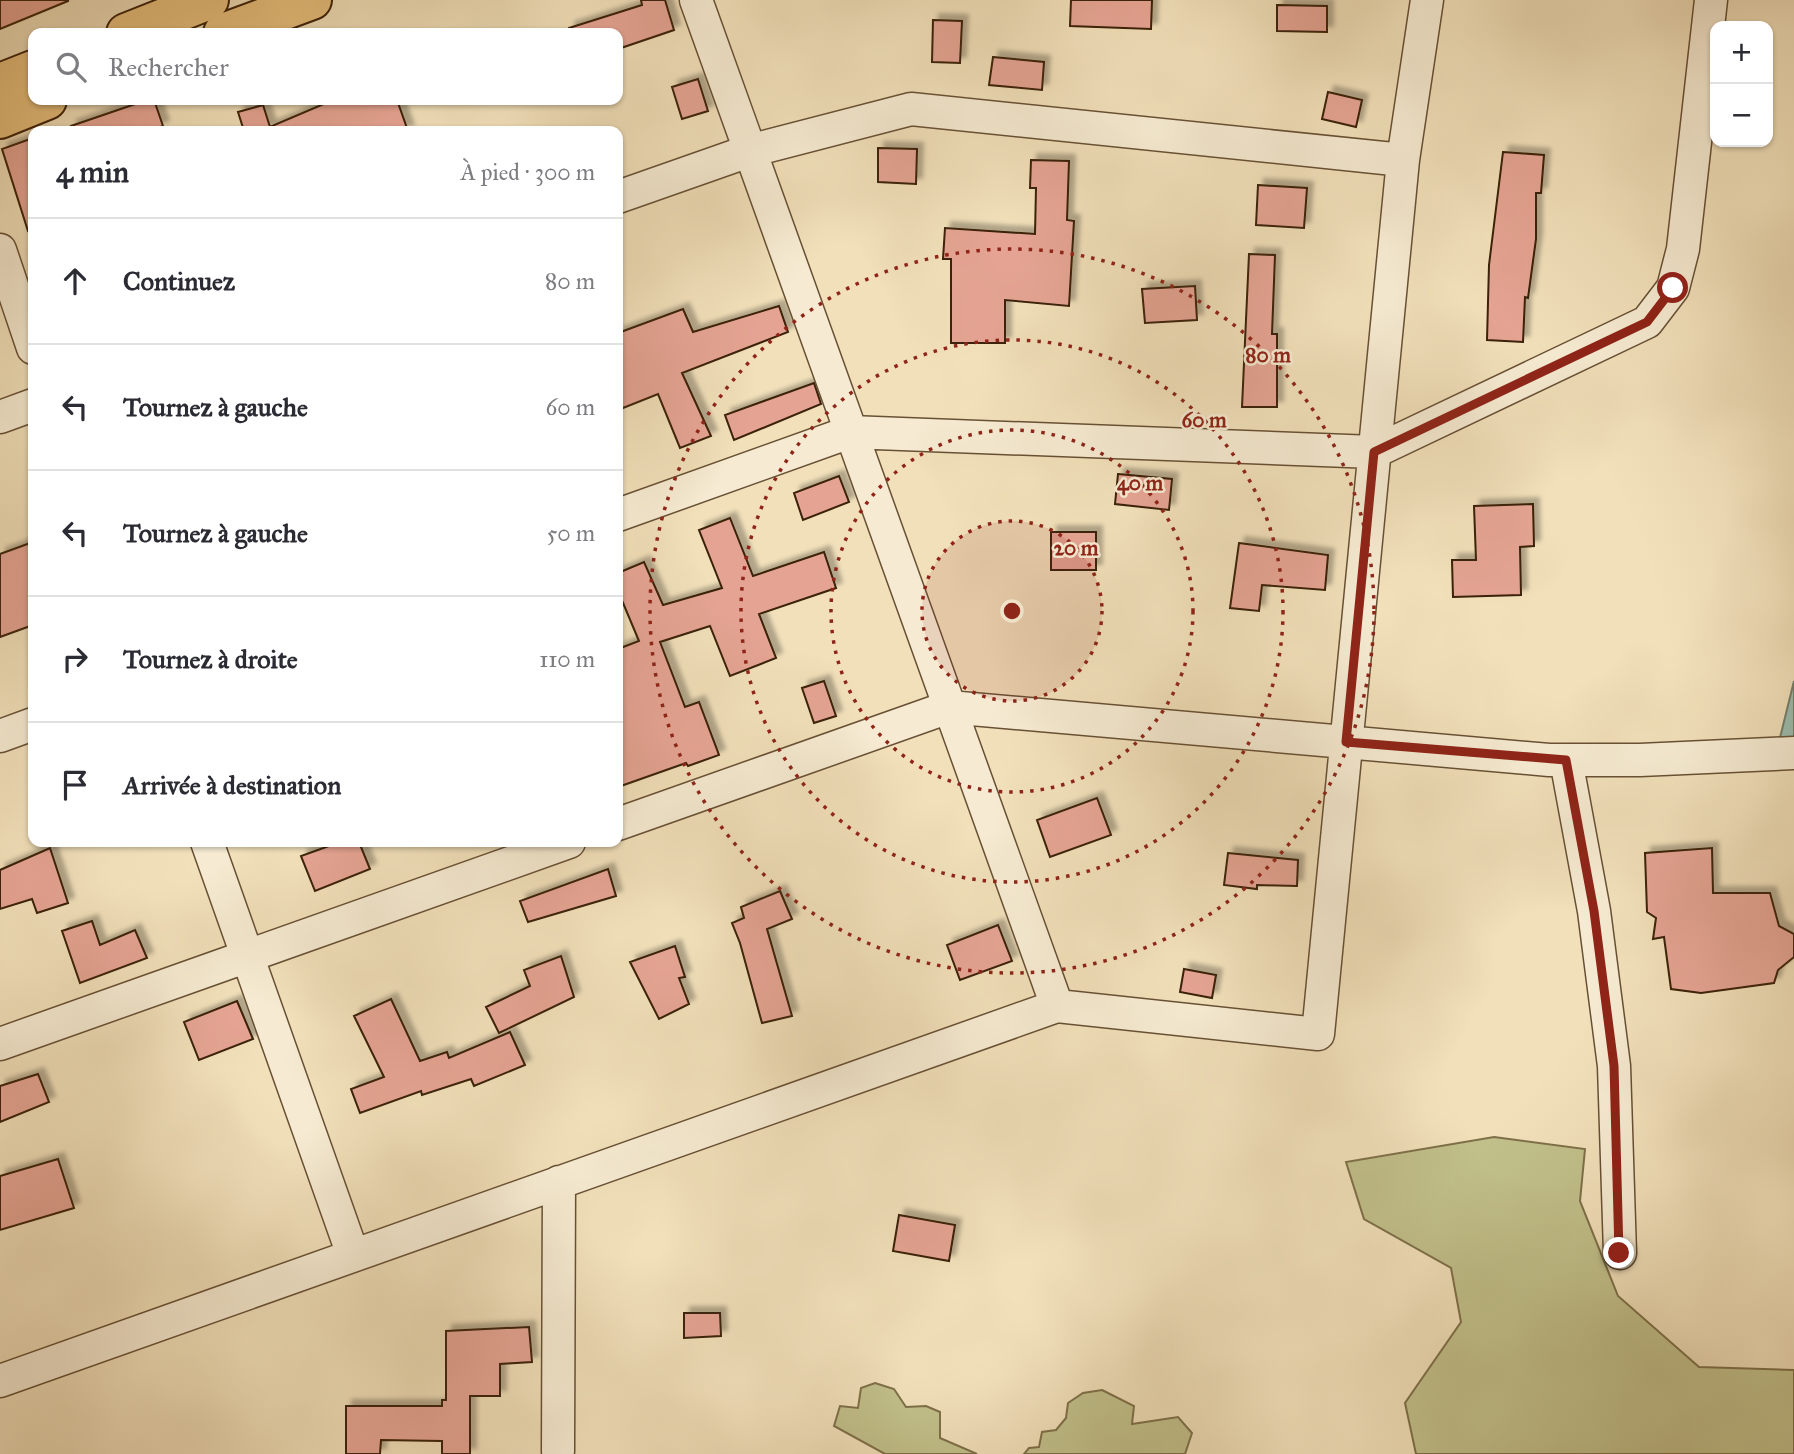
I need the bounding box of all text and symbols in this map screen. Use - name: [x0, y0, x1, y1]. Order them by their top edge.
- map controls: [1710, 21, 1773, 147]
- button: +: [1710, 21, 1773, 84]
- search box: [28, 28, 623, 105]
- icon: search: [52, 48, 90, 86]
- text: Rechercher: [108, 51, 229, 83]
- button: −: [1710, 84, 1773, 147]
- text: 4 min: [56, 154, 129, 190]
- text: À pied · 300 m: [461, 158, 595, 186]
- icon: ahead: [56, 262, 94, 300]
- text: Continuez: [123, 265, 235, 297]
- text: 80 m: [545, 267, 595, 295]
- route start: [1657, 272, 1688, 303]
- text: 80 m: [1245, 342, 1291, 368]
- icon: left: [56, 388, 94, 426]
- text: Tournez à gauche: [123, 391, 308, 423]
- text: 60 m: [546, 393, 595, 421]
- text: 60 m: [1181, 407, 1227, 433]
- text: 40 m: [1117, 470, 1163, 496]
- icon: left: [56, 514, 94, 552]
- text: Tournez à gauche: [123, 517, 308, 549]
- text: 50 m: [547, 519, 595, 547]
- text: 20 m: [1054, 535, 1099, 561]
- centre of rings: [1000, 599, 1024, 623]
- icon: right: [56, 640, 94, 678]
- text: Tournez à droite: [123, 643, 298, 675]
- text: 110 m: [539, 645, 595, 673]
- icon: arrive: [56, 766, 94, 804]
- text: Arrivée à destination: [123, 769, 341, 801]
- route end: [1603, 1237, 1634, 1268]

